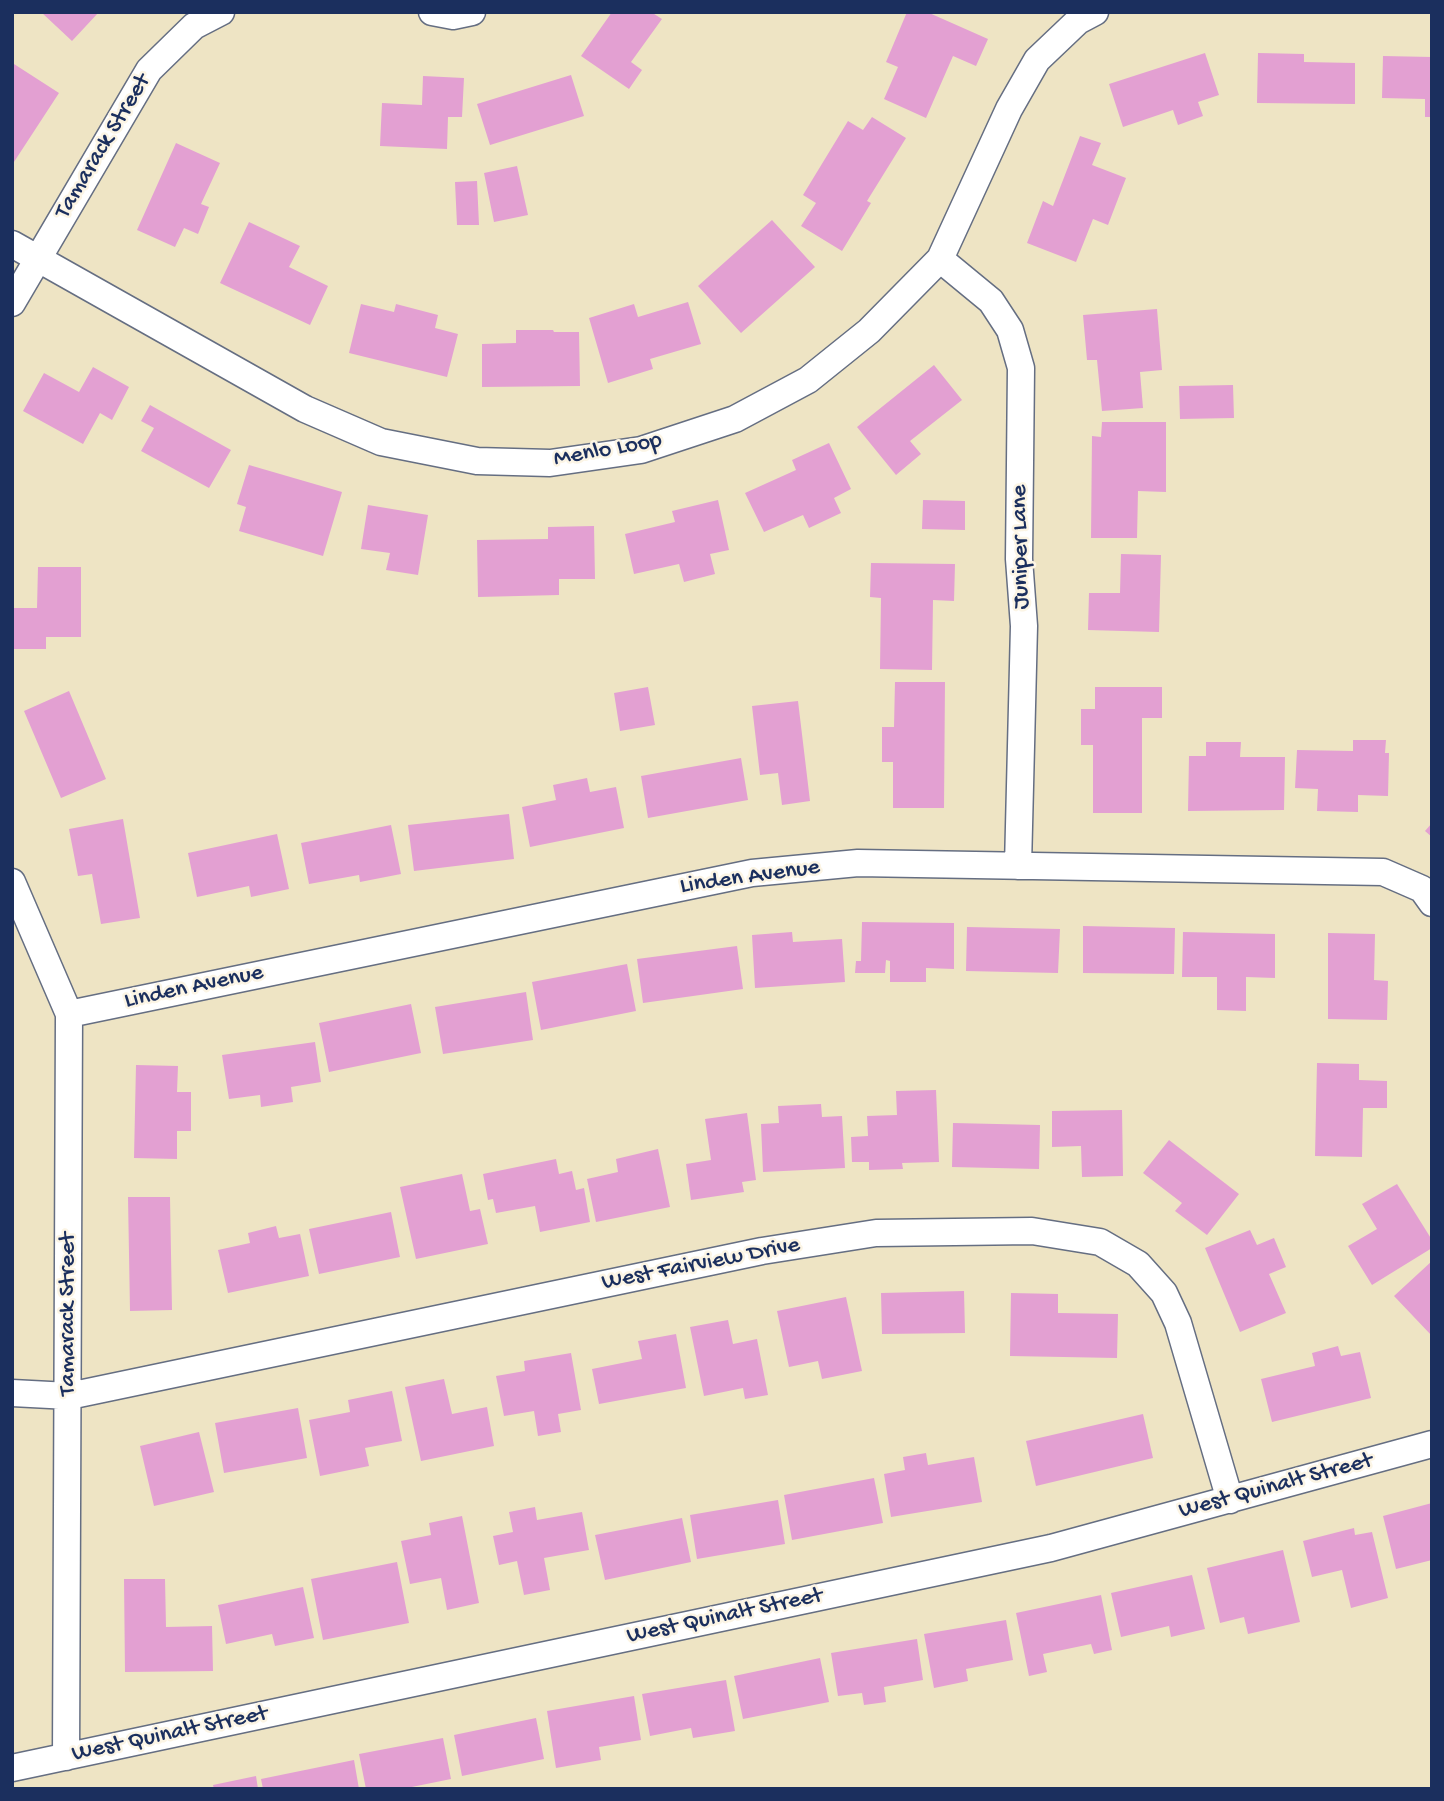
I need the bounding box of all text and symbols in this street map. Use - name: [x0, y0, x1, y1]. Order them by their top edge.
- street label: Tamarack Street: [50, 70, 158, 224]
- street label: Menlo Loop: [552, 427, 664, 475]
- street label: Juniper Lane: [1007, 484, 1037, 610]
- street label: Linden Avenue: [678, 854, 822, 902]
- street label: Linden Avenue: [122, 959, 266, 1017]
- street label: Tamarack Street: [55, 1232, 83, 1396]
- street label: West Fairview Drive: [600, 1232, 802, 1298]
- street label: West Quinalt Street: [1176, 1447, 1376, 1527]
- street label: West Quinalt Street: [625, 1582, 825, 1652]
- street label: West Quinalt Street: [70, 1700, 270, 1770]

